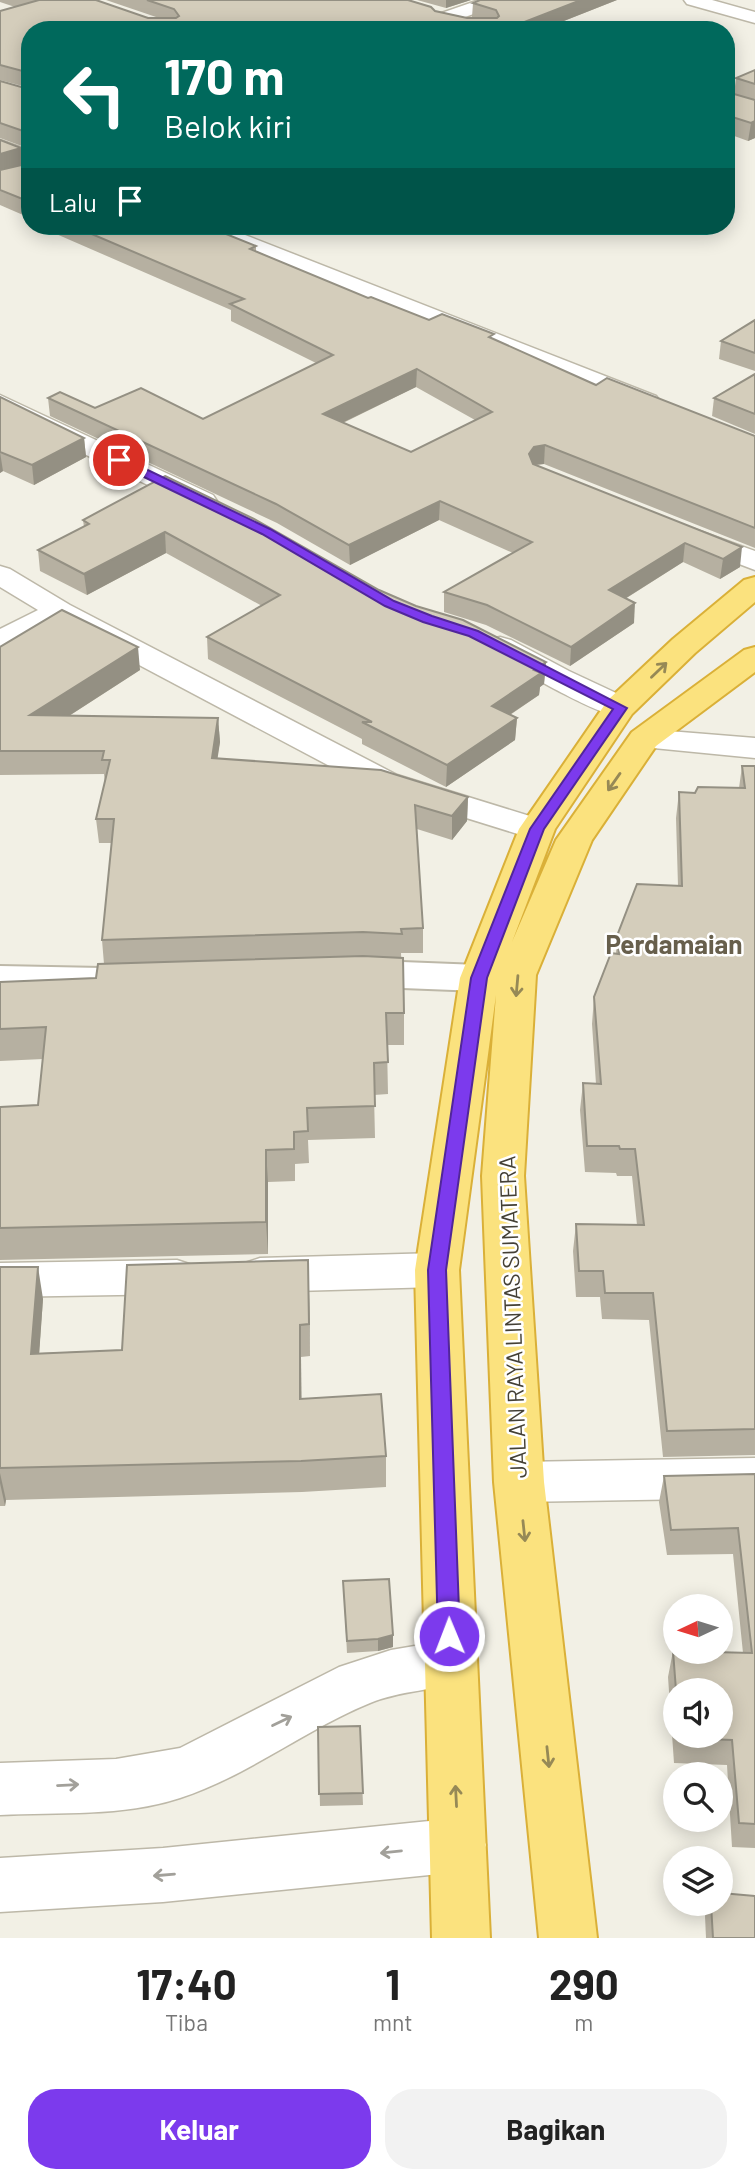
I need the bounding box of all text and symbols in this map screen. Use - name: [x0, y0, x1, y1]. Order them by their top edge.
- text: 170 m: [164, 46, 284, 105]
- icon: left: [49, 49, 140, 140]
- text: Belok kiri: [164, 106, 292, 144]
- icon: arrive: [111, 182, 149, 220]
- text: Lalu: [49, 186, 97, 217]
- pin: [89, 430, 149, 490]
- icon: arrive: [100, 441, 138, 479]
- one-way arrow: [650, 661, 667, 678]
- one-way arrow: [607, 772, 621, 791]
- district label: Perdamaian: [605, 928, 743, 959]
- one-way arrow: [510, 974, 523, 997]
- street label: JALAN RAYA LINTAS SUMATERA: [492, 1155, 532, 1479]
- one-way arrow: [517, 1519, 530, 1542]
- north arrow: [663, 1594, 733, 1664]
- map controls: [663, 1594, 733, 1916]
- position arrow: [412, 1599, 486, 1673]
- button: sound: [663, 1678, 733, 1748]
- one-way arrow: [271, 1714, 292, 1728]
- one-way arrow: [541, 1745, 554, 1768]
- button: search: [663, 1762, 733, 1832]
- one-way arrow: [56, 1779, 79, 1792]
- one-way arrow: [450, 1785, 463, 1808]
- one-way arrow: [380, 1846, 402, 1859]
- button: layers: [663, 1846, 733, 1916]
- one-way arrow: [153, 1869, 176, 1882]
- text: 17:40: [136, 1958, 237, 2008]
- text: 1: [385, 1958, 400, 2008]
- text: 290: [549, 1958, 619, 2008]
- text: Tiba: [165, 2008, 208, 2036]
- text: mnt: [373, 2008, 413, 2036]
- text: m: [574, 2008, 593, 2036]
- button: Keluar: [28, 2089, 371, 2169]
- button: Bagikan: [385, 2089, 727, 2169]

